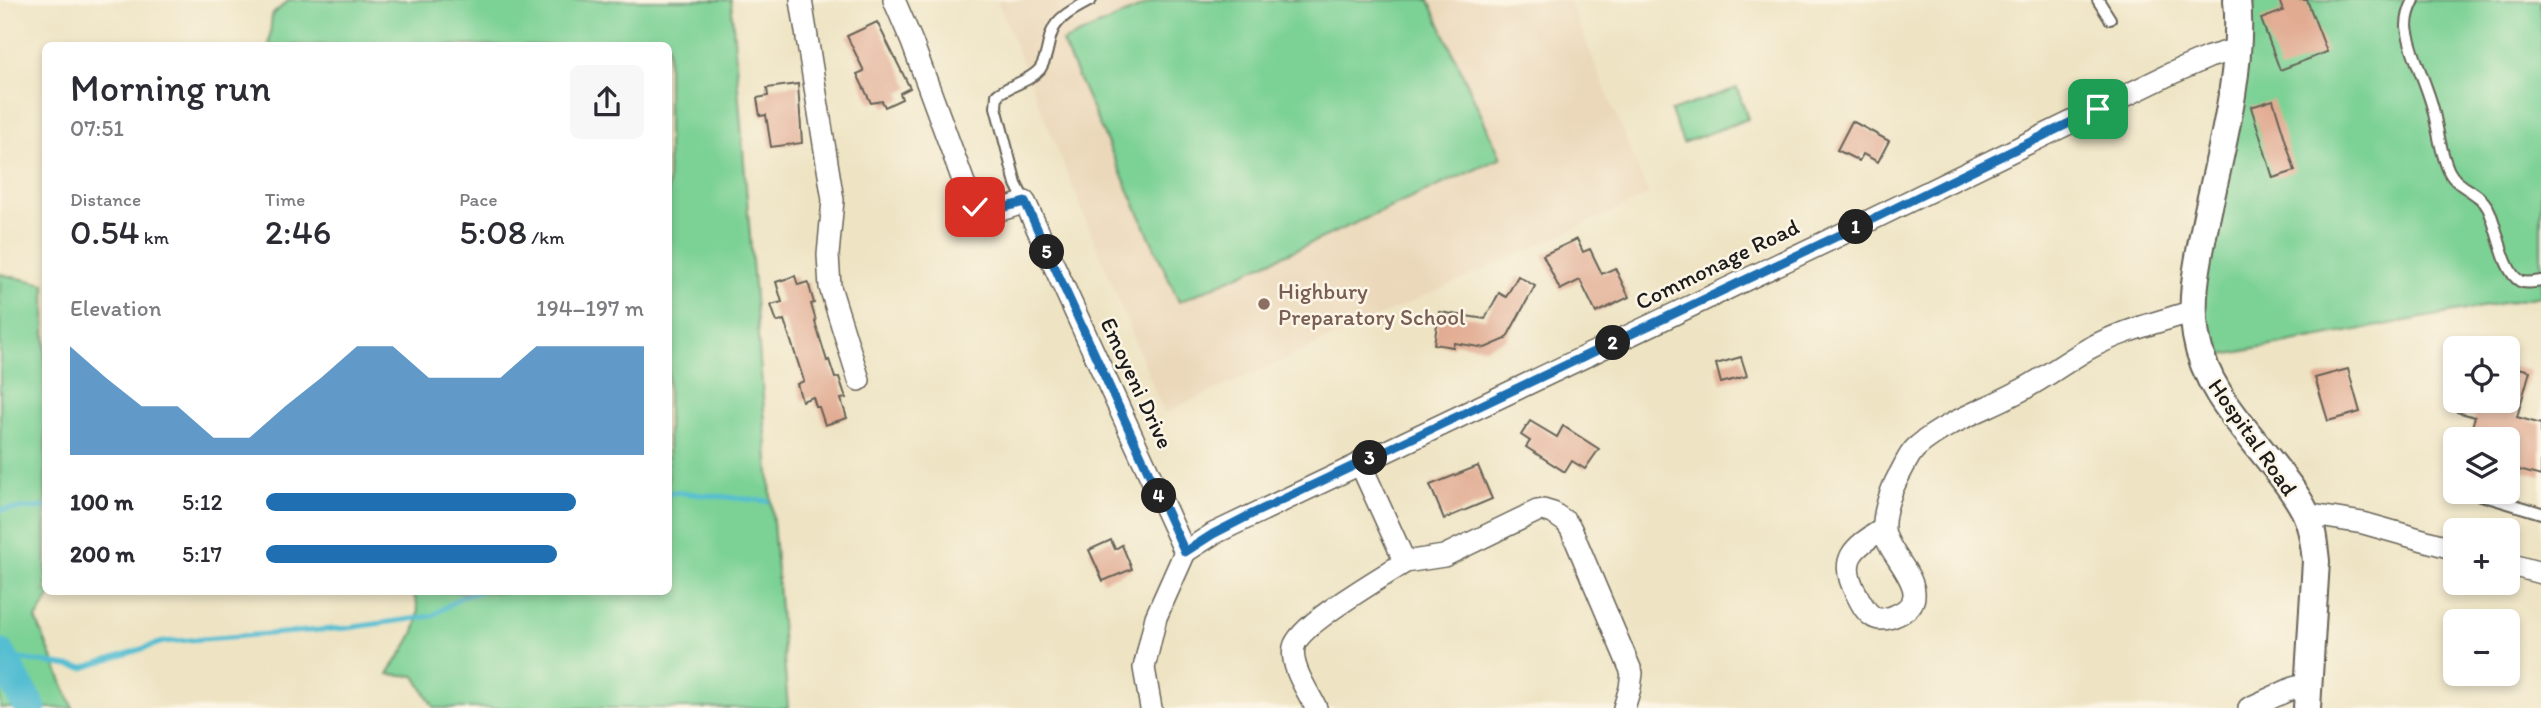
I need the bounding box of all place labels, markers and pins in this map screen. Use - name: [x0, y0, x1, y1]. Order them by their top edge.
- pin: [2068, 79, 2128, 139]
- pin: [945, 177, 1005, 237]
- pin: 1: [1839, 210, 1874, 244]
- pin: 5: [1030, 234, 1064, 270]
- place label: Highbury Preparatory School: [1278, 277, 1466, 331]
- marker: Highbury Preparatory School: [1256, 296, 1272, 312]
- pin: 2: [1596, 326, 1630, 360]
- pin: 3: [1352, 440, 1388, 476]
- pin: 4: [1142, 478, 1176, 514]

